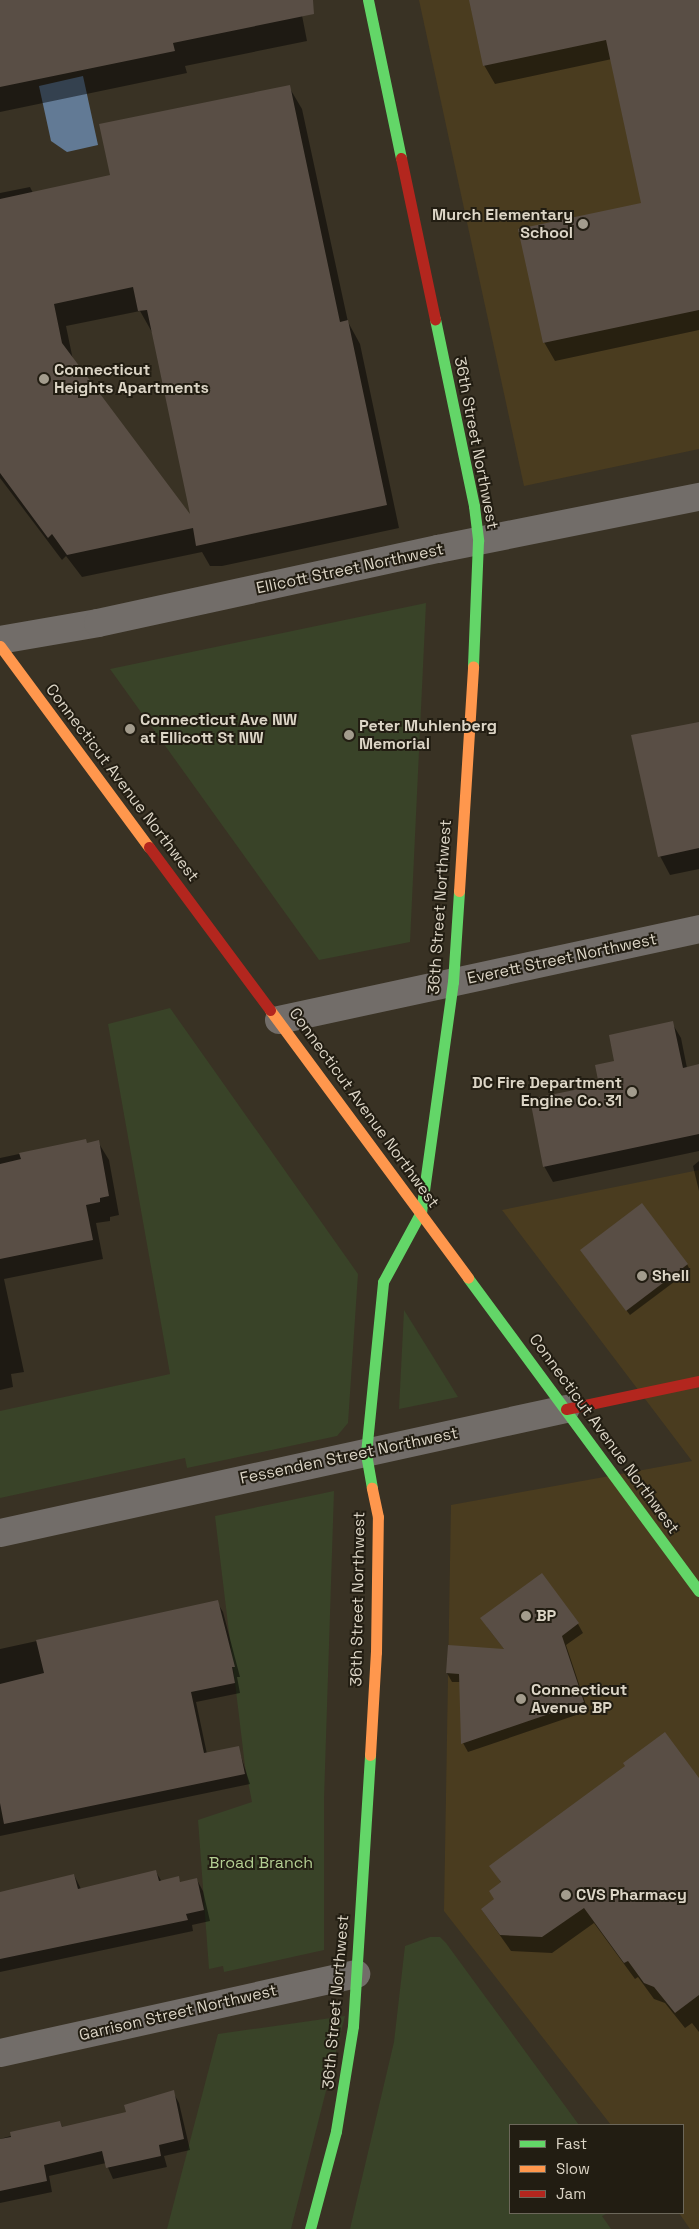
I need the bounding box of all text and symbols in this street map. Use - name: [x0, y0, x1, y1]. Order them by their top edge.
- place label: Murch Elementary School: [432, 205, 573, 243]
- marker: Murch Elementary School: [577, 218, 589, 230]
- street label: 36th Street Northwest: [450, 355, 502, 531]
- place label: Connecticut Heights Apartments: [54, 360, 209, 398]
- marker: Connecticut Heights Apartments: [38, 373, 50, 385]
- street label: Ellicott Street Northwest: [254, 540, 446, 598]
- street label: Connecticut Avenue Northwest: [41, 680, 203, 886]
- place label: Connecticut Ave NW at Ellicott St NW: [140, 710, 297, 748]
- place label: Peter Muhlenberg Memorial: [359, 716, 497, 754]
- marker: Connecticut Ave NW at Ellicott St NW: [124, 723, 136, 735]
- marker: Peter Muhlenberg Memorial: [343, 729, 355, 741]
- street label: 36th Street Northwest: [424, 819, 456, 995]
- street label: Everett Street Northwest: [466, 930, 658, 988]
- street label: Connecticut Avenue Northwest: [285, 1004, 443, 1212]
- place label: DC Fire Department Engine Co. 31: [472, 1073, 622, 1111]
- marker: DC Fire Department Engine Co. 31: [626, 1086, 638, 1098]
- place label: Shell: [652, 1266, 689, 1286]
- marker: Shell: [636, 1270, 648, 1282]
- street label: Connecticut Avenue Northwest: [525, 1330, 683, 1538]
- street label: Fessenden Street Northwest: [238, 1424, 460, 1488]
- street label: 36th Street Northwest: [347, 1511, 369, 1687]
- place label: BP: [536, 1606, 556, 1626]
- marker: BP: [520, 1610, 532, 1622]
- place label: Connecticut Avenue BP: [531, 1680, 627, 1718]
- marker: Connecticut Avenue BP: [515, 1693, 527, 1705]
- park label: Broad Branch: [209, 1853, 313, 1873]
- place label: CVS Pharmacy: [576, 1885, 687, 1905]
- marker: CVS Pharmacy: [560, 1889, 572, 1901]
- street label: 36th Street Northwest: [319, 1914, 353, 2090]
- street label: Garrison Street Northwest: [77, 1981, 279, 2045]
- legend: [509, 2124, 684, 2214]
- text: Fast: [556, 2134, 587, 2153]
- text: Slow: [556, 2159, 590, 2178]
- text: Jam: [556, 2184, 586, 2203]

